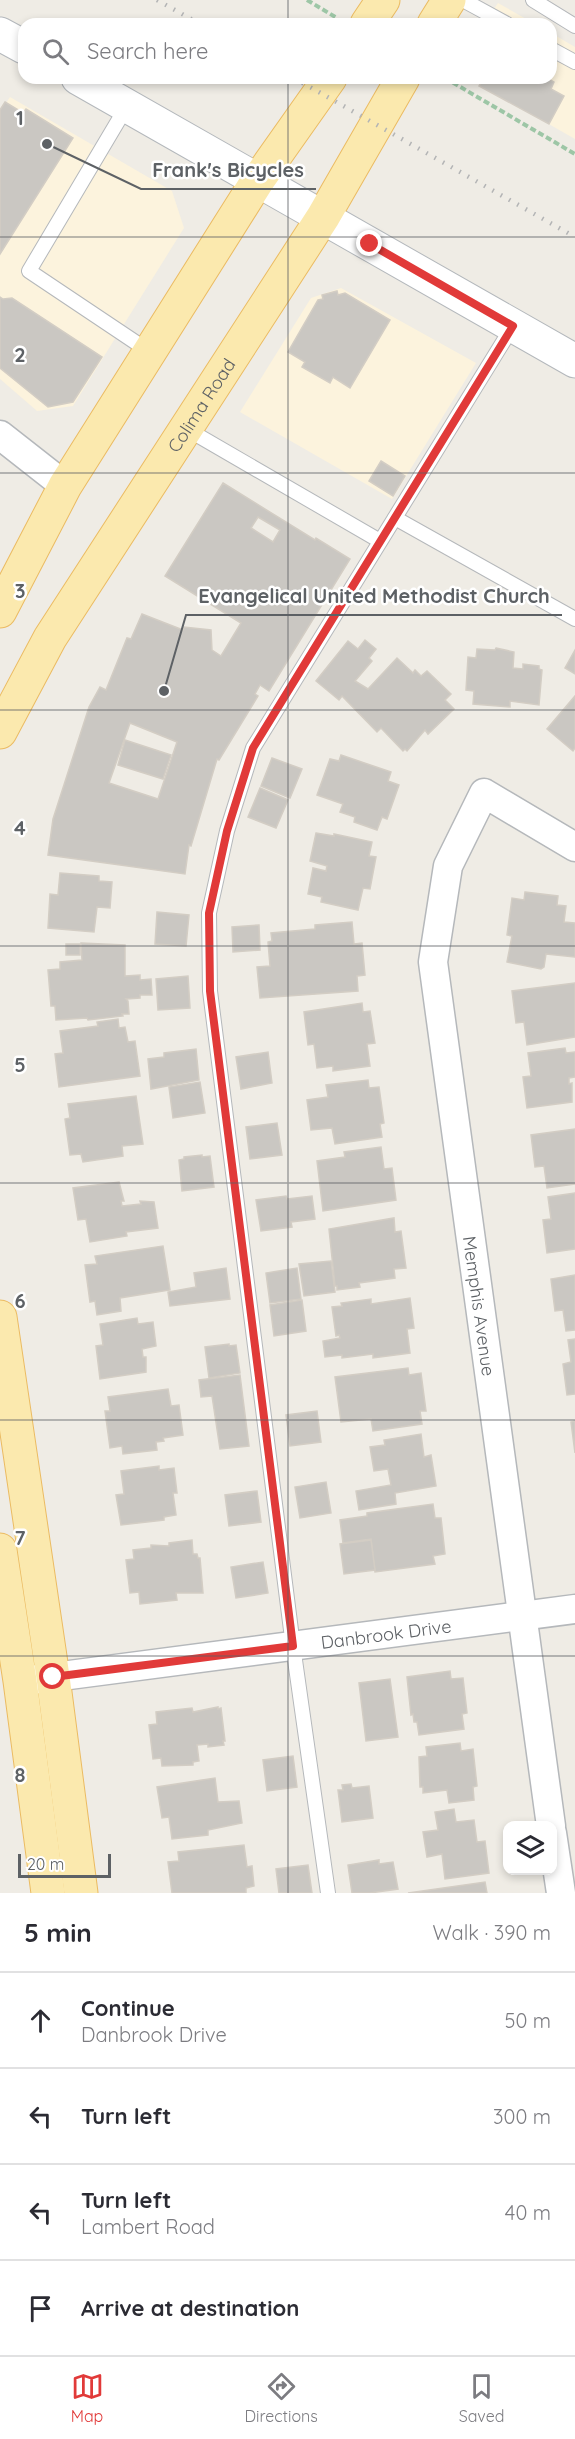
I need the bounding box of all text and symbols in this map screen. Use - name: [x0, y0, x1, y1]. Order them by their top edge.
- search box: [18, 18, 557, 84]
- icon: search: [39, 35, 72, 68]
- text: Search here: [87, 37, 208, 65]
- text: 1: [16, 105, 24, 130]
- callout: Frank's Bicycles: [141, 151, 316, 189]
- text: Frank's Bicycles: [152, 157, 304, 182]
- route end: [356, 230, 382, 256]
- text: 2: [14, 342, 26, 367]
- street label: Colima Road: [162, 354, 240, 457]
- callout: Evangelical United Methodist Church: [186, 577, 562, 615]
- text: 3: [15, 578, 25, 603]
- text: Evangelical United Methodist Church: [198, 583, 550, 608]
- text: 4: [14, 815, 26, 840]
- text: 5: [14, 1052, 26, 1077]
- street label: Memphis Avenue: [458, 1234, 500, 1378]
- text: 6: [14, 1288, 26, 1313]
- text: 7: [15, 1525, 26, 1550]
- street label: Danbrook Drive: [319, 1614, 453, 1654]
- route start: [39, 1663, 65, 1689]
- text: 8: [15, 1762, 26, 1787]
- map controls: [503, 1821, 557, 1875]
- button: layers: [503, 1821, 557, 1875]
- scale bar: [18, 1851, 111, 1878]
- text: 20 m: [27, 1854, 64, 1874]
- text: 5 min: [24, 1916, 92, 1949]
- text: Walk · 390 m: [432, 1920, 551, 1945]
- text: Continue: [81, 1994, 175, 2022]
- icon: ahead: [24, 2004, 57, 2037]
- text: 50 m: [505, 2008, 551, 2033]
- text: Danbrook Drive: [81, 2022, 227, 2047]
- icon: left: [24, 2100, 57, 2133]
- text: Turn left: [81, 2102, 171, 2130]
- text: 300 m: [493, 2104, 551, 2129]
- text: Turn left: [81, 2186, 171, 2214]
- icon: left: [24, 2196, 57, 2229]
- text: 40 m: [505, 2200, 551, 2225]
- text: Lambert Road: [81, 2214, 215, 2239]
- icon: arrive: [24, 2292, 57, 2325]
- text: Arrive at destination: [81, 2294, 299, 2322]
- tab: Map: [71, 2370, 104, 2426]
- tab: Directions: [245, 2370, 318, 2426]
- tab: Saved: [459, 2370, 504, 2426]

